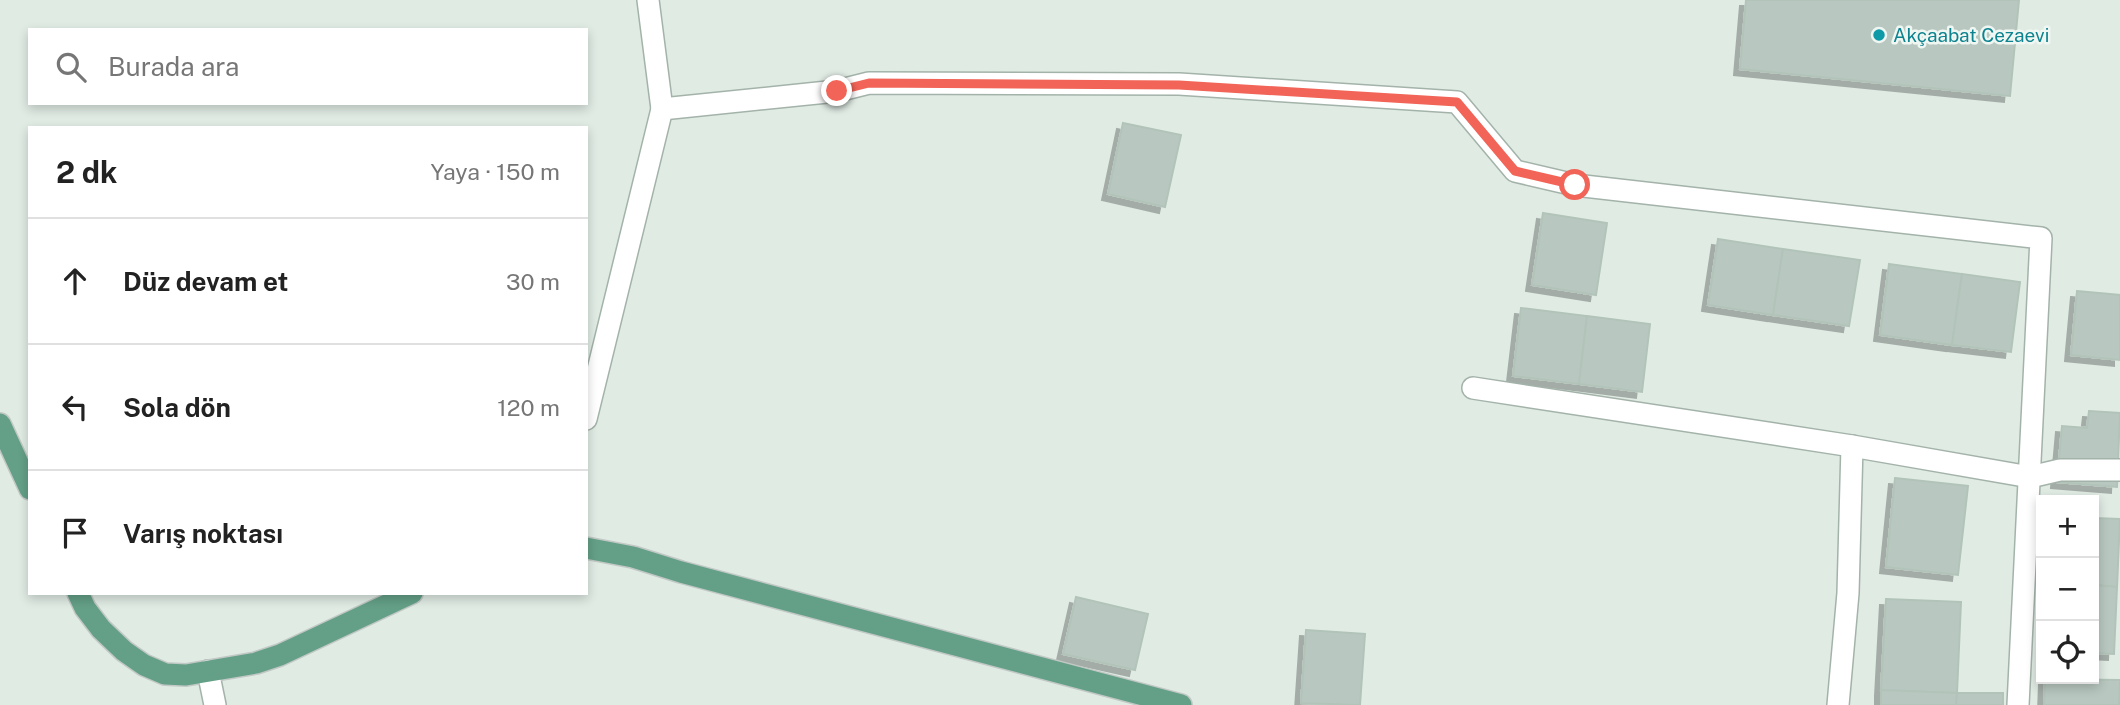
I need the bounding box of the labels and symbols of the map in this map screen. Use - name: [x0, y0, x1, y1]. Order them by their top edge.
- place label: Akçaabat Cezaevi: [1893, 24, 2049, 46]
- marker: Akçaabat Cezaevi: [1871, 27, 1887, 43]
- route end: [821, 75, 852, 106]
- route start: [1559, 169, 1590, 200]

